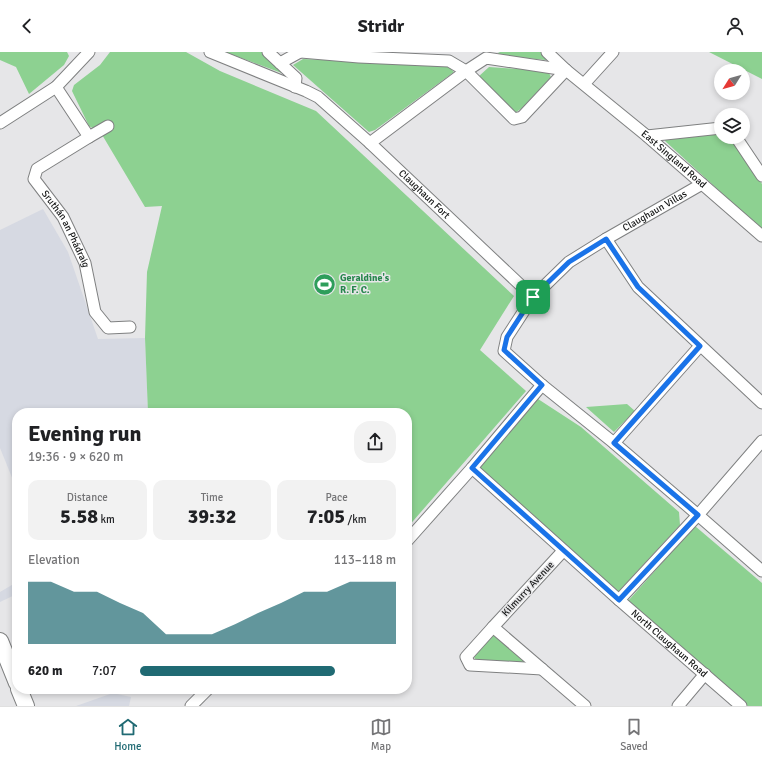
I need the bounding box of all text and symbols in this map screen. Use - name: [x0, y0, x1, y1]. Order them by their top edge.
- icon: back: [16, 15, 38, 37]
- text: Stridr: [358, 15, 404, 37]
- icon: person: [724, 15, 746, 37]
- north arrow: [714, 64, 750, 100]
- map controls: [714, 64, 750, 144]
- button: layers: [714, 108, 750, 144]
- street label: East Singland Road: [639, 128, 709, 191]
- street label: Claughaun Fort: [396, 167, 453, 222]
- street label: Sruthán an Phádraig: [39, 188, 92, 269]
- street label: Claughaun Villas: [620, 188, 690, 234]
- sports icon: Geraldine's R. F. C.: [311, 271, 337, 297]
- place label: Geraldine's R. F. C.: [340, 272, 390, 296]
- pin: [516, 280, 550, 314]
- icon: arrive: [522, 286, 544, 308]
- text: Evening run: [28, 420, 142, 447]
- button: share: [354, 421, 396, 463]
- text: 19:36 · 9 × 620 m: [28, 449, 123, 465]
- text: Distance: [67, 491, 108, 504]
- text: Time: [201, 491, 223, 504]
- text: Pace: [326, 491, 348, 504]
- text: 5.58: [60, 504, 98, 529]
- text: 39:32: [187, 504, 237, 529]
- text: 7:05: [307, 504, 345, 529]
- text: km: [98, 513, 115, 526]
- text: /km: [345, 513, 366, 526]
- text: Elevation: [28, 552, 80, 568]
- text: 113–118 m: [334, 552, 396, 568]
- street label: Kilmurry Avenue: [499, 559, 557, 619]
- street label: North Claughaun Road: [629, 607, 710, 680]
- text: 620 m: [28, 663, 62, 679]
- text: 7:07: [92, 663, 117, 679]
- tab: Home: [114, 716, 142, 753]
- tab: Map: [370, 716, 392, 753]
- tab: Saved: [620, 716, 648, 753]

